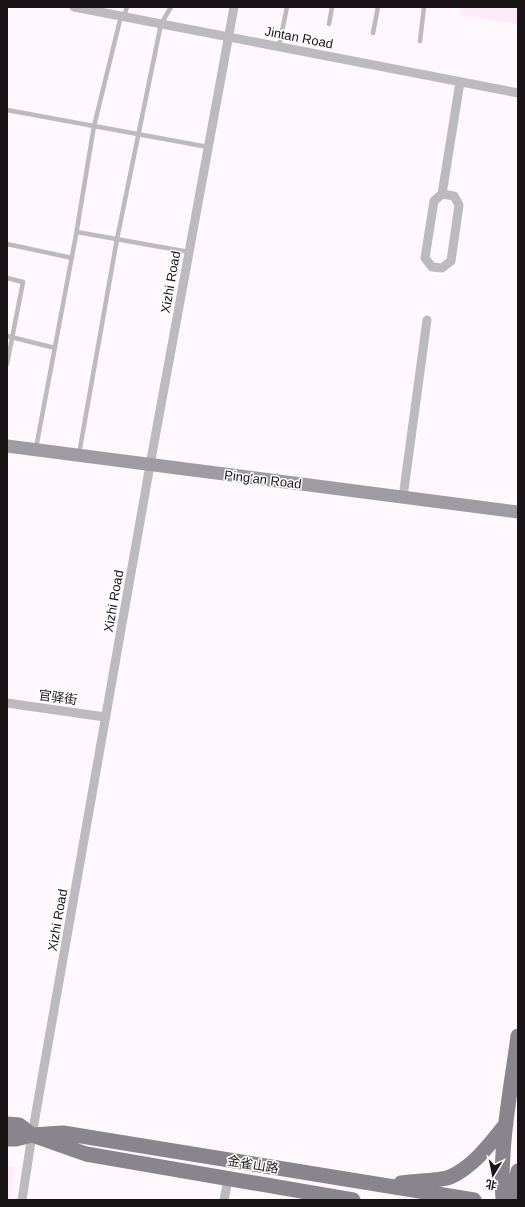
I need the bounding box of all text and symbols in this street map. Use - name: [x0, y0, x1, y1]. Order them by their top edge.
- street label: Jintan Road: [263, 24, 334, 51]
- street label: Xizhi Road: [158, 250, 183, 314]
- street label: Ping'an Road: [223, 467, 302, 492]
- street label: Xizhi Road: [101, 569, 126, 633]
- street label: 官驿街: [38, 687, 78, 708]
- street label: Xizhi Road: [45, 888, 70, 952]
- street label: 金雀山路: [226, 1153, 280, 1176]
- north arrow: [473, 1155, 513, 1195]
- text: 北: [485, 1178, 498, 1192]

